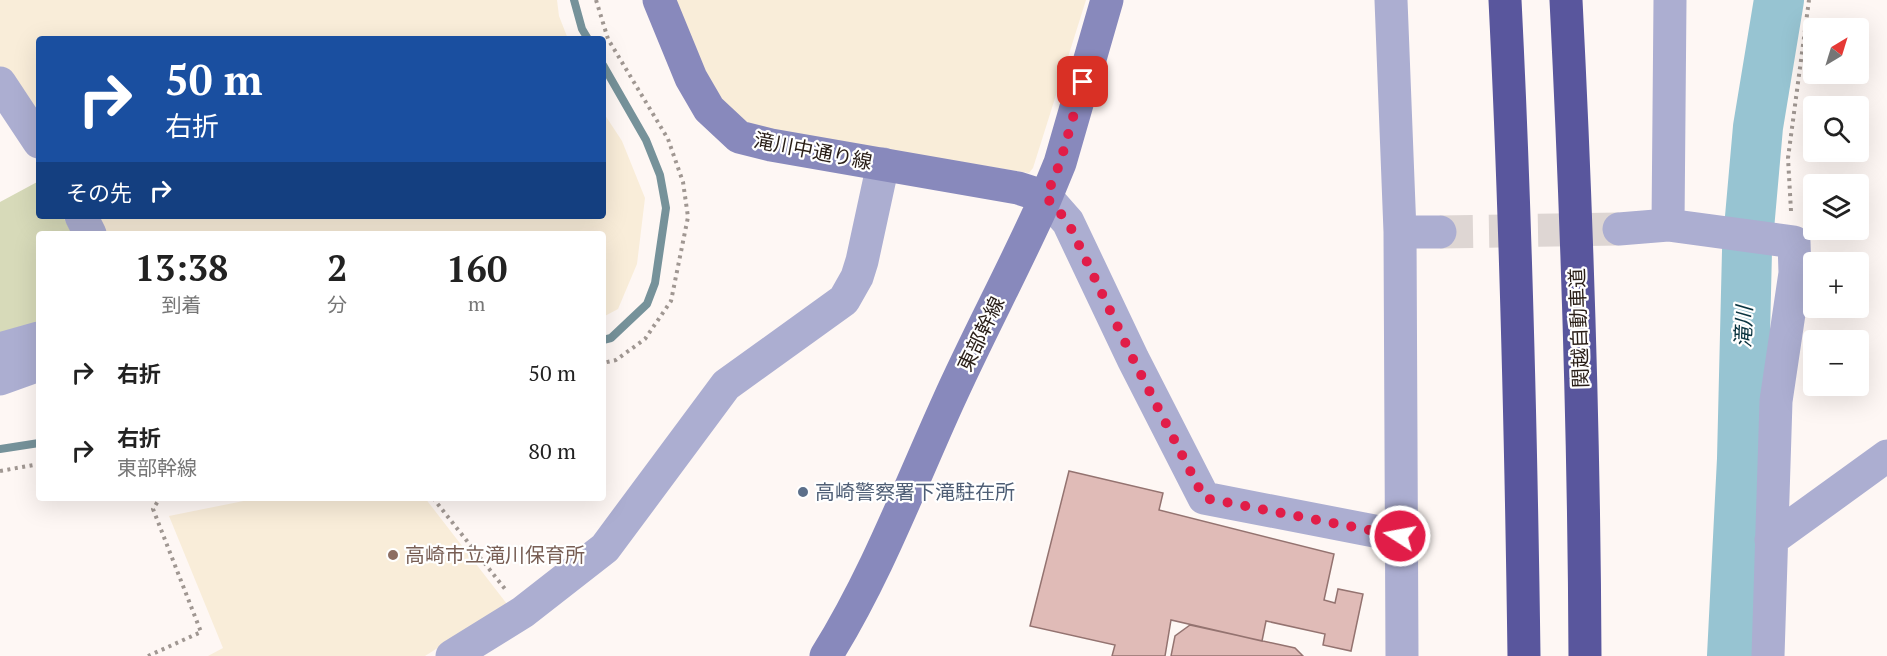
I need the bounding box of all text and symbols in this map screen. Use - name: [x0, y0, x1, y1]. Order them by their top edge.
- north arrow: [1803, 18, 1869, 84]
- map controls: [1803, 18, 1869, 396]
- text: 50 m: [165, 51, 263, 107]
- pin: [1057, 56, 1108, 107]
- icon: right: [66, 60, 144, 138]
- icon: arrive: [1066, 65, 1099, 98]
- button: search: [1803, 96, 1869, 162]
- text: 右折: [165, 108, 219, 144]
- street label: 滝川中通り線: [752, 126, 875, 175]
- icon: right: [144, 174, 177, 207]
- button: layers: [1803, 174, 1869, 240]
- text: その先: [66, 178, 132, 207]
- text: 13:38: [135, 244, 228, 291]
- text: 2: [327, 244, 348, 291]
- text: 160: [446, 245, 507, 292]
- button: +: [1803, 252, 1869, 318]
- street label: 関越自動車道: [1563, 268, 1594, 388]
- text: m: [468, 290, 485, 317]
- text: 到着: [162, 291, 202, 318]
- text: 分: [327, 291, 347, 318]
- street label: 東部幹線: [951, 292, 1010, 376]
- water label: 滝川: [1728, 303, 1758, 348]
- button: −: [1803, 330, 1869, 396]
- icon: right: [66, 356, 99, 389]
- text: 50 m: [528, 358, 576, 387]
- text: 右折: [117, 359, 161, 388]
- text: 右折: [117, 423, 161, 452]
- icon: right: [66, 434, 99, 467]
- text: 80 m: [528, 436, 576, 465]
- text: 東部幹線: [117, 454, 197, 481]
- place label: 高崎警察署下滝駐在所: [815, 478, 1015, 505]
- marker: 高崎警察署下滝駐在所: [796, 485, 810, 499]
- position arrow: [1368, 504, 1432, 568]
- place label: 高崎市立滝川保育所: [405, 541, 585, 568]
- marker: 高崎市立滝川保育所: [386, 548, 400, 562]

